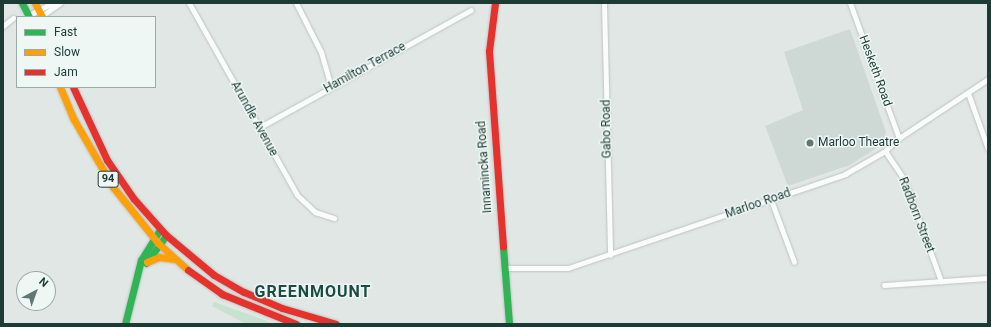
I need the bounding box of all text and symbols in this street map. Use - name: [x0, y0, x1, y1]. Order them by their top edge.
- legend: [16, 16, 156, 88]
- text: Fast: [54, 25, 77, 39]
- street label: Hesketh Road: [855, 34, 895, 108]
- street label: Hamilton Terrace: [321, 39, 409, 97]
- text: Slow: [54, 45, 80, 59]
- text: Jam: [54, 65, 78, 79]
- street label: Arundle Avenue: [227, 79, 281, 159]
- street label: Gabo Road: [599, 99, 615, 159]
- street label: Innamincka Road: [475, 120, 495, 214]
- place label: Marloo Theatre: [818, 136, 900, 150]
- marker: Marloo Theatre: [805, 138, 815, 148]
- road number: 94: [97, 170, 119, 188]
- street label: Radborn Street: [895, 175, 937, 255]
- street label: Marloo Road: [723, 186, 793, 222]
- north arrow: [16, 271, 56, 311]
- text: N: [36, 275, 51, 290]
- district label: GREENMOUNT: [254, 282, 372, 302]

